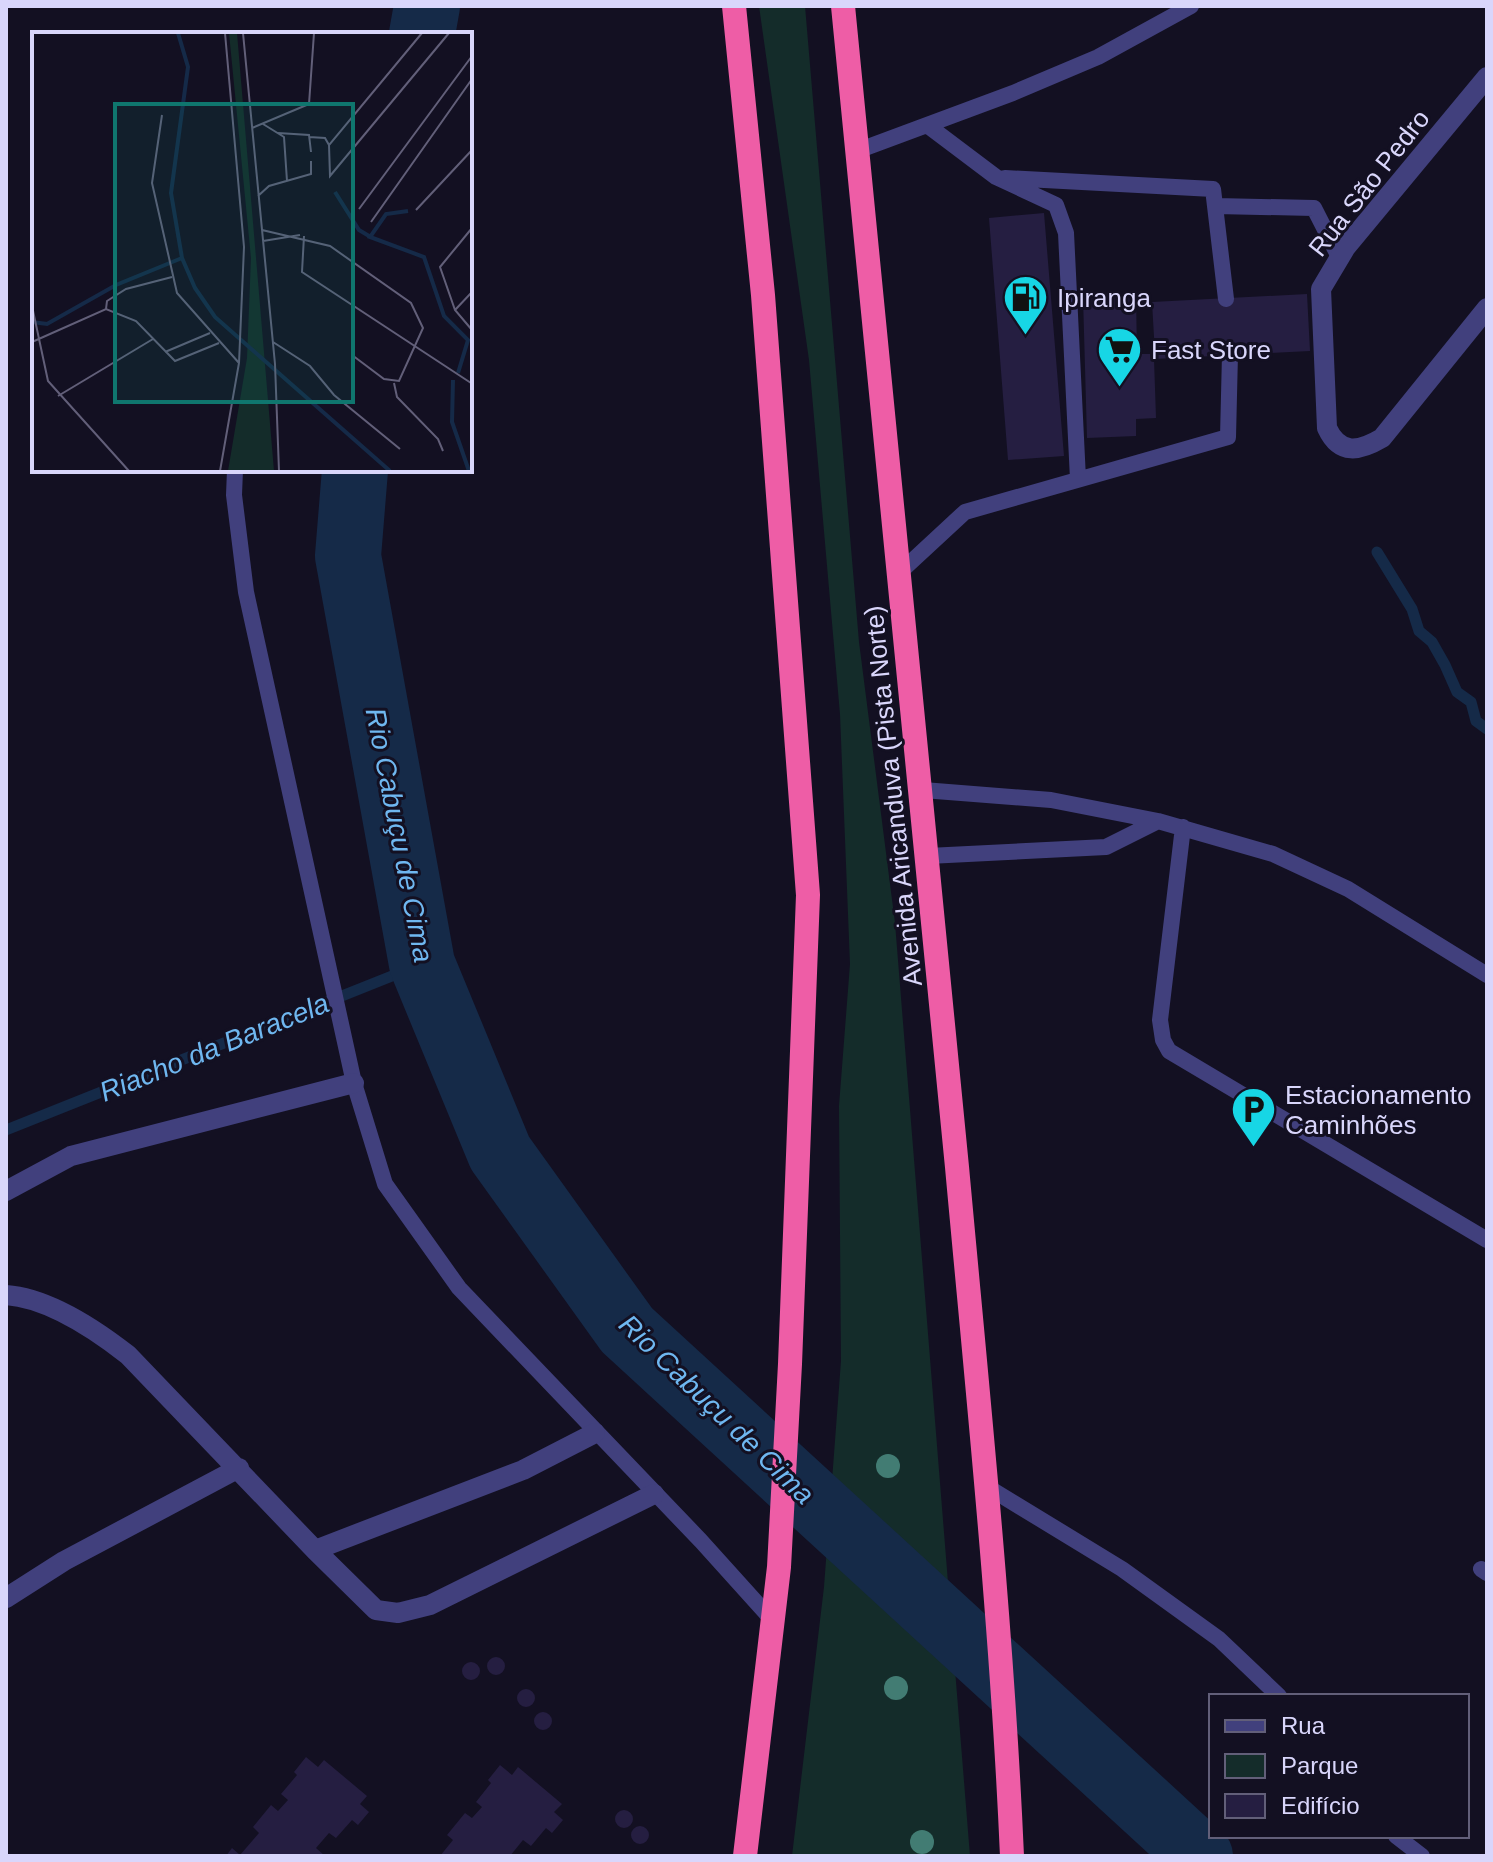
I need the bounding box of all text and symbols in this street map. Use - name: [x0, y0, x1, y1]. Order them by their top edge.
- inset map: [32, 32, 472, 472]
- street label: Rua São Pedro: [1302, 104, 1436, 262]
- fuel station icon: Ipiranga: [1002, 274, 1050, 337]
- place label: Ipiranga: [1057, 283, 1151, 313]
- supermarket icon: Fast Store: [1096, 326, 1144, 389]
- place label: Fast Store: [1151, 335, 1271, 365]
- street label: Avenida Aricanduva (Pista Norte): [858, 604, 928, 988]
- water label: Rio Cabuçu de Cima: [360, 705, 439, 965]
- water label: Riacho da Baracela: [95, 987, 333, 1108]
- place label: Estacionamento Caminhões: [1285, 1080, 1471, 1140]
- parking icon: Estacionamento Caminhões: [1230, 1086, 1278, 1149]
- water label: Rio Cabuçu de Cima: [613, 1308, 820, 1510]
- legend: [1209, 1694, 1469, 1838]
- text: Rua: [1281, 1712, 1326, 1739]
- text: Parque: [1281, 1752, 1358, 1779]
- text: Edifício: [1281, 1792, 1360, 1819]

